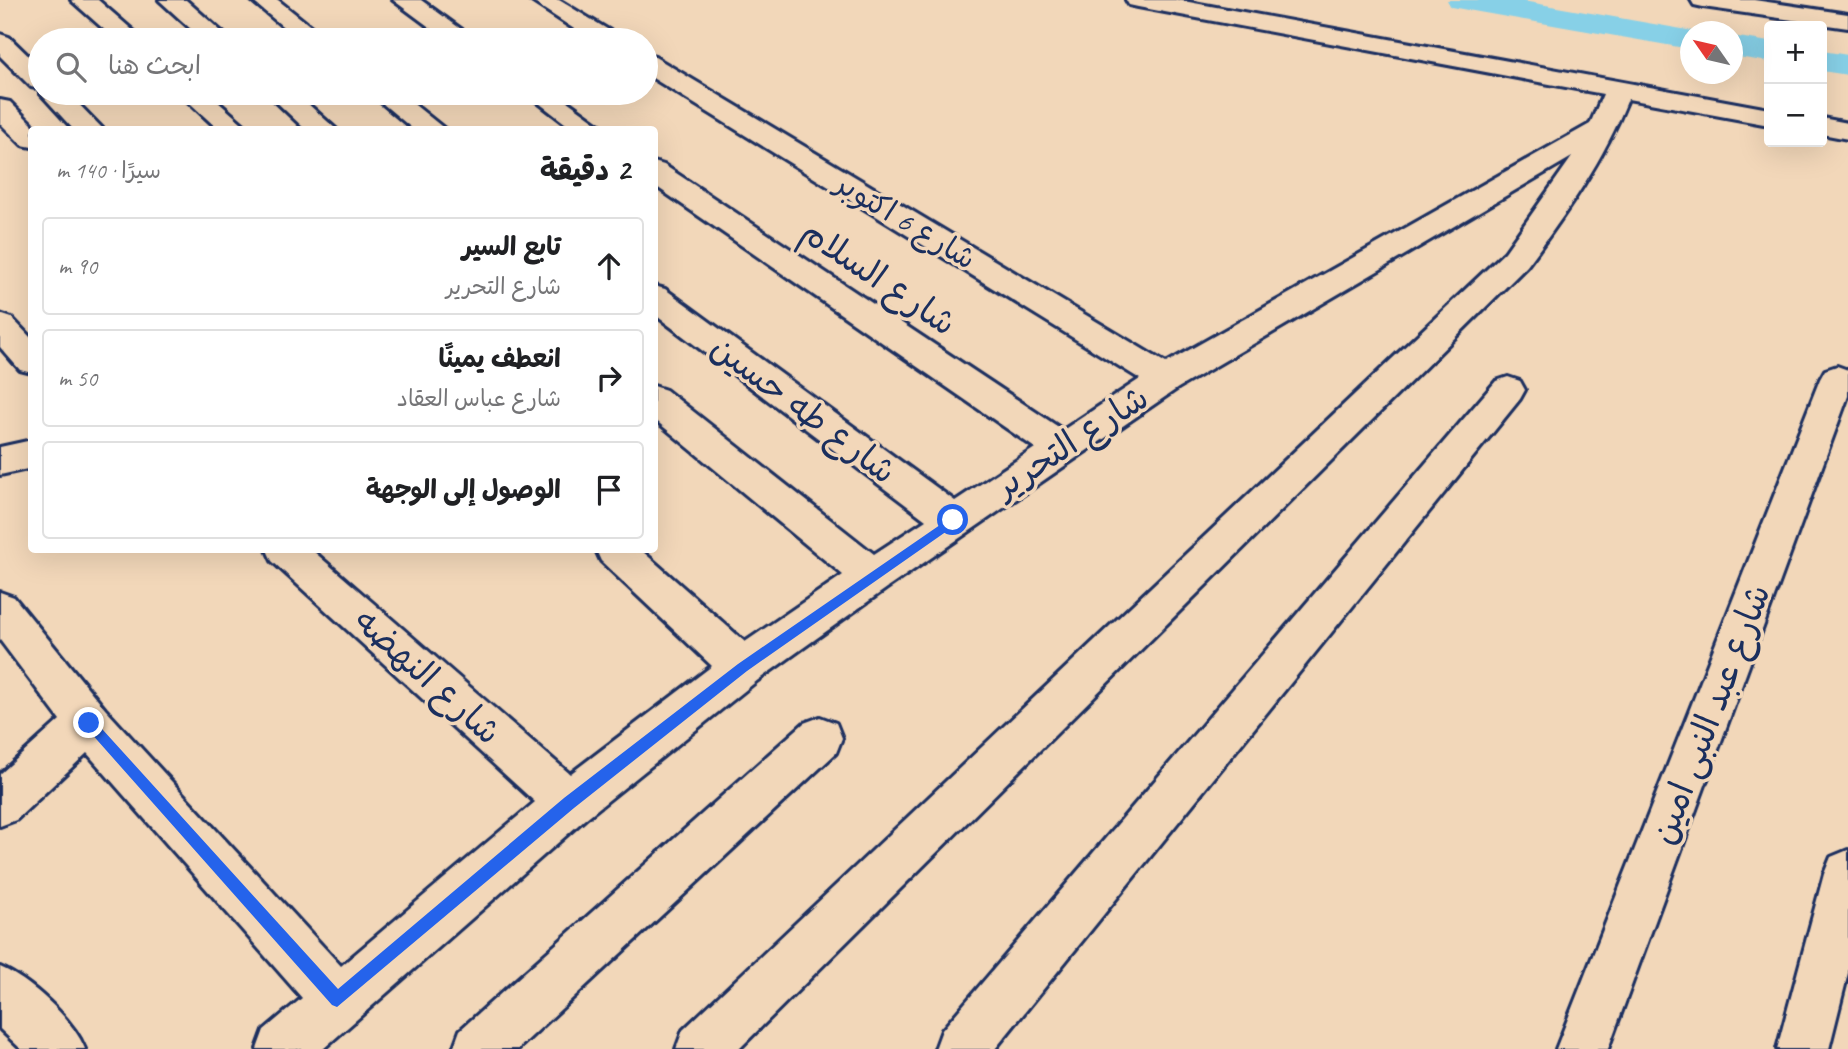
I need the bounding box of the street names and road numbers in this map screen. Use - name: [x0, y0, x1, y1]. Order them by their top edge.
- street label: شارع 6 اكتوبر: [825, 163, 983, 279]
- street label: شارع السلام: [790, 209, 965, 349]
- street label: شارع طه حسين: [701, 325, 905, 495]
- street label: شارع التحرير: [983, 375, 1158, 511]
- street label: شارع عبد النبى امين: [1640, 578, 1783, 851]
- street label: شارع النهضه: [343, 598, 511, 756]

